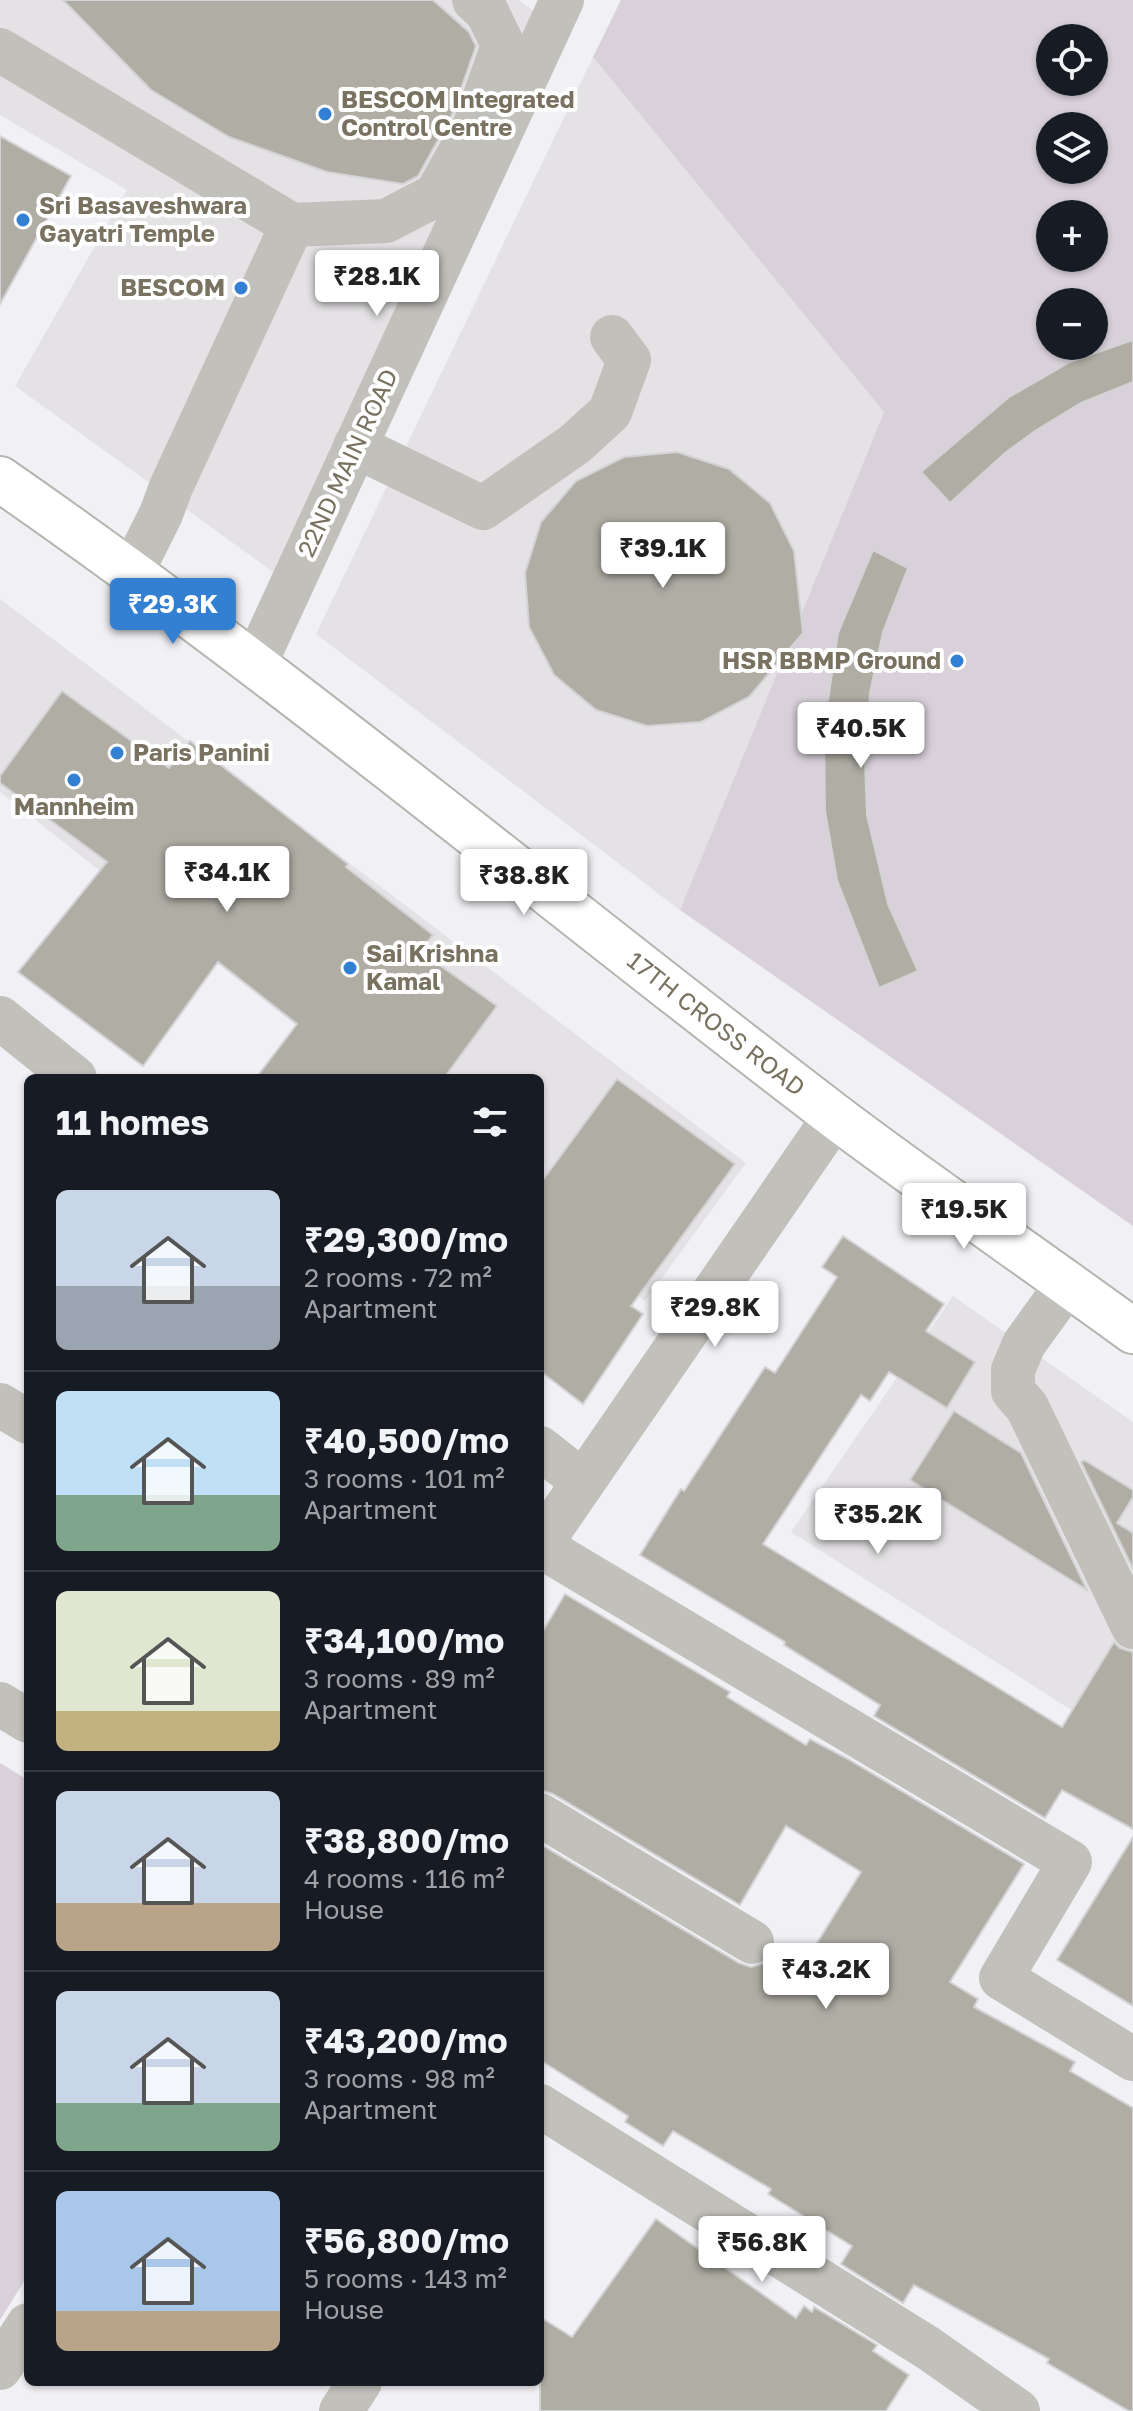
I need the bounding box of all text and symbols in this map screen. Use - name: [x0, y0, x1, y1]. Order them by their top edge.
- map controls: [1036, 24, 1108, 360]
- button: locate: [1036, 24, 1108, 96]
- place label: BESCOM Integrated Control Centre: [341, 84, 575, 141]
- marker: BESCOM Integrated Control Centre: [316, 105, 334, 123]
- button: layers: [1036, 112, 1108, 184]
- place label: Sri Basaveshwara Gayatri Temple: [39, 190, 247, 247]
- button: +: [1036, 200, 1108, 272]
- marker: Sri Basaveshwara Gayatri Temple: [14, 211, 32, 229]
- pin: ₹28.1K: [312, 250, 442, 318]
- text: ₹28.1K: [333, 260, 421, 291]
- place label: BESCOM: [120, 272, 225, 301]
- marker: BESCOM: [232, 279, 250, 297]
- button: −: [1036, 288, 1108, 360]
- street label: 22ND MAIN ROAD: [290, 364, 403, 561]
- pin: ₹39.1K: [598, 522, 728, 590]
- text: ₹39.1K: [619, 532, 707, 563]
- pin: ₹29.3K: [108, 578, 238, 646]
- text: ₹29.3K: [128, 588, 218, 619]
- place label: HSR BBMP Ground: [722, 645, 941, 674]
- marker: HSR BBMP Ground: [948, 652, 966, 670]
- pin: ₹40.5K: [796, 702, 926, 770]
- text: ₹40.5K: [815, 712, 907, 743]
- place label: Paris Panini: [133, 737, 270, 766]
- marker: Paris Panini: [108, 744, 126, 762]
- marker: Mannheim: [65, 771, 83, 789]
- place label: Mannheim: [14, 791, 134, 820]
- pin: ₹34.1K: [162, 846, 292, 914]
- pin: ₹38.8K: [459, 849, 589, 917]
- text: ₹34.1K: [183, 856, 271, 887]
- text: ₹38.8K: [478, 859, 570, 890]
- place label: Sai Krishna Kamal: [366, 938, 498, 995]
- street label: 17TH CROSS ROAD: [622, 945, 811, 1101]
- marker: Sai Krishna Kamal: [341, 959, 359, 977]
- icon: filters: [468, 1100, 512, 1144]
- text: 11 homes: [56, 1102, 209, 1142]
- pin: ₹19.5K: [899, 1183, 1029, 1251]
- text: ₹19.5K: [920, 1193, 1008, 1224]
- text: ₹29,300/mo: [304, 1219, 508, 1259]
- icon: home: [120, 1222, 216, 1318]
- text: 2 rooms · 72 m²: [304, 1262, 492, 1293]
- pin: ₹29.8K: [650, 1281, 780, 1349]
- text: ₹29.8K: [669, 1291, 761, 1322]
- text: Apartment: [304, 1293, 437, 1324]
- text: ₹40,500/mo: [304, 1420, 509, 1460]
- icon: home: [120, 1423, 216, 1519]
- text: 3 rooms · 101 m²: [304, 1463, 505, 1494]
- pin: ₹35.2K: [813, 1488, 943, 1556]
- text: Apartment: [304, 1494, 437, 1525]
- text: ₹35.2K: [833, 1498, 923, 1529]
- text: ₹34,100/mo: [304, 1620, 505, 1660]
- icon: home: [120, 1623, 216, 1719]
- text: 3 rooms · 89 m²: [304, 1663, 495, 1694]
- text: Apartment: [304, 1694, 437, 1725]
- text: ₹38,800/mo: [304, 1820, 509, 1860]
- icon: home: [120, 1823, 216, 1919]
- text: 4 rooms · 116 m²: [304, 1863, 505, 1894]
- text: House: [304, 1894, 384, 1925]
- pin: ₹43.2K: [761, 1943, 891, 2011]
- text: ₹43.2K: [781, 1953, 871, 1984]
- text: ₹43,200/mo: [304, 2020, 508, 2060]
- icon: home: [120, 2023, 216, 2119]
- text: 3 rooms · 98 m²: [304, 2063, 495, 2094]
- text: Apartment: [304, 2094, 437, 2125]
- pin: ₹56.8K: [697, 2216, 827, 2284]
- text: ₹56,800/mo: [304, 2220, 509, 2260]
- icon: home: [120, 2223, 216, 2319]
- text: ₹56.8K: [716, 2226, 808, 2257]
- text: 5 rooms · 143 m²: [304, 2263, 507, 2294]
- text: House: [304, 2294, 384, 2325]

